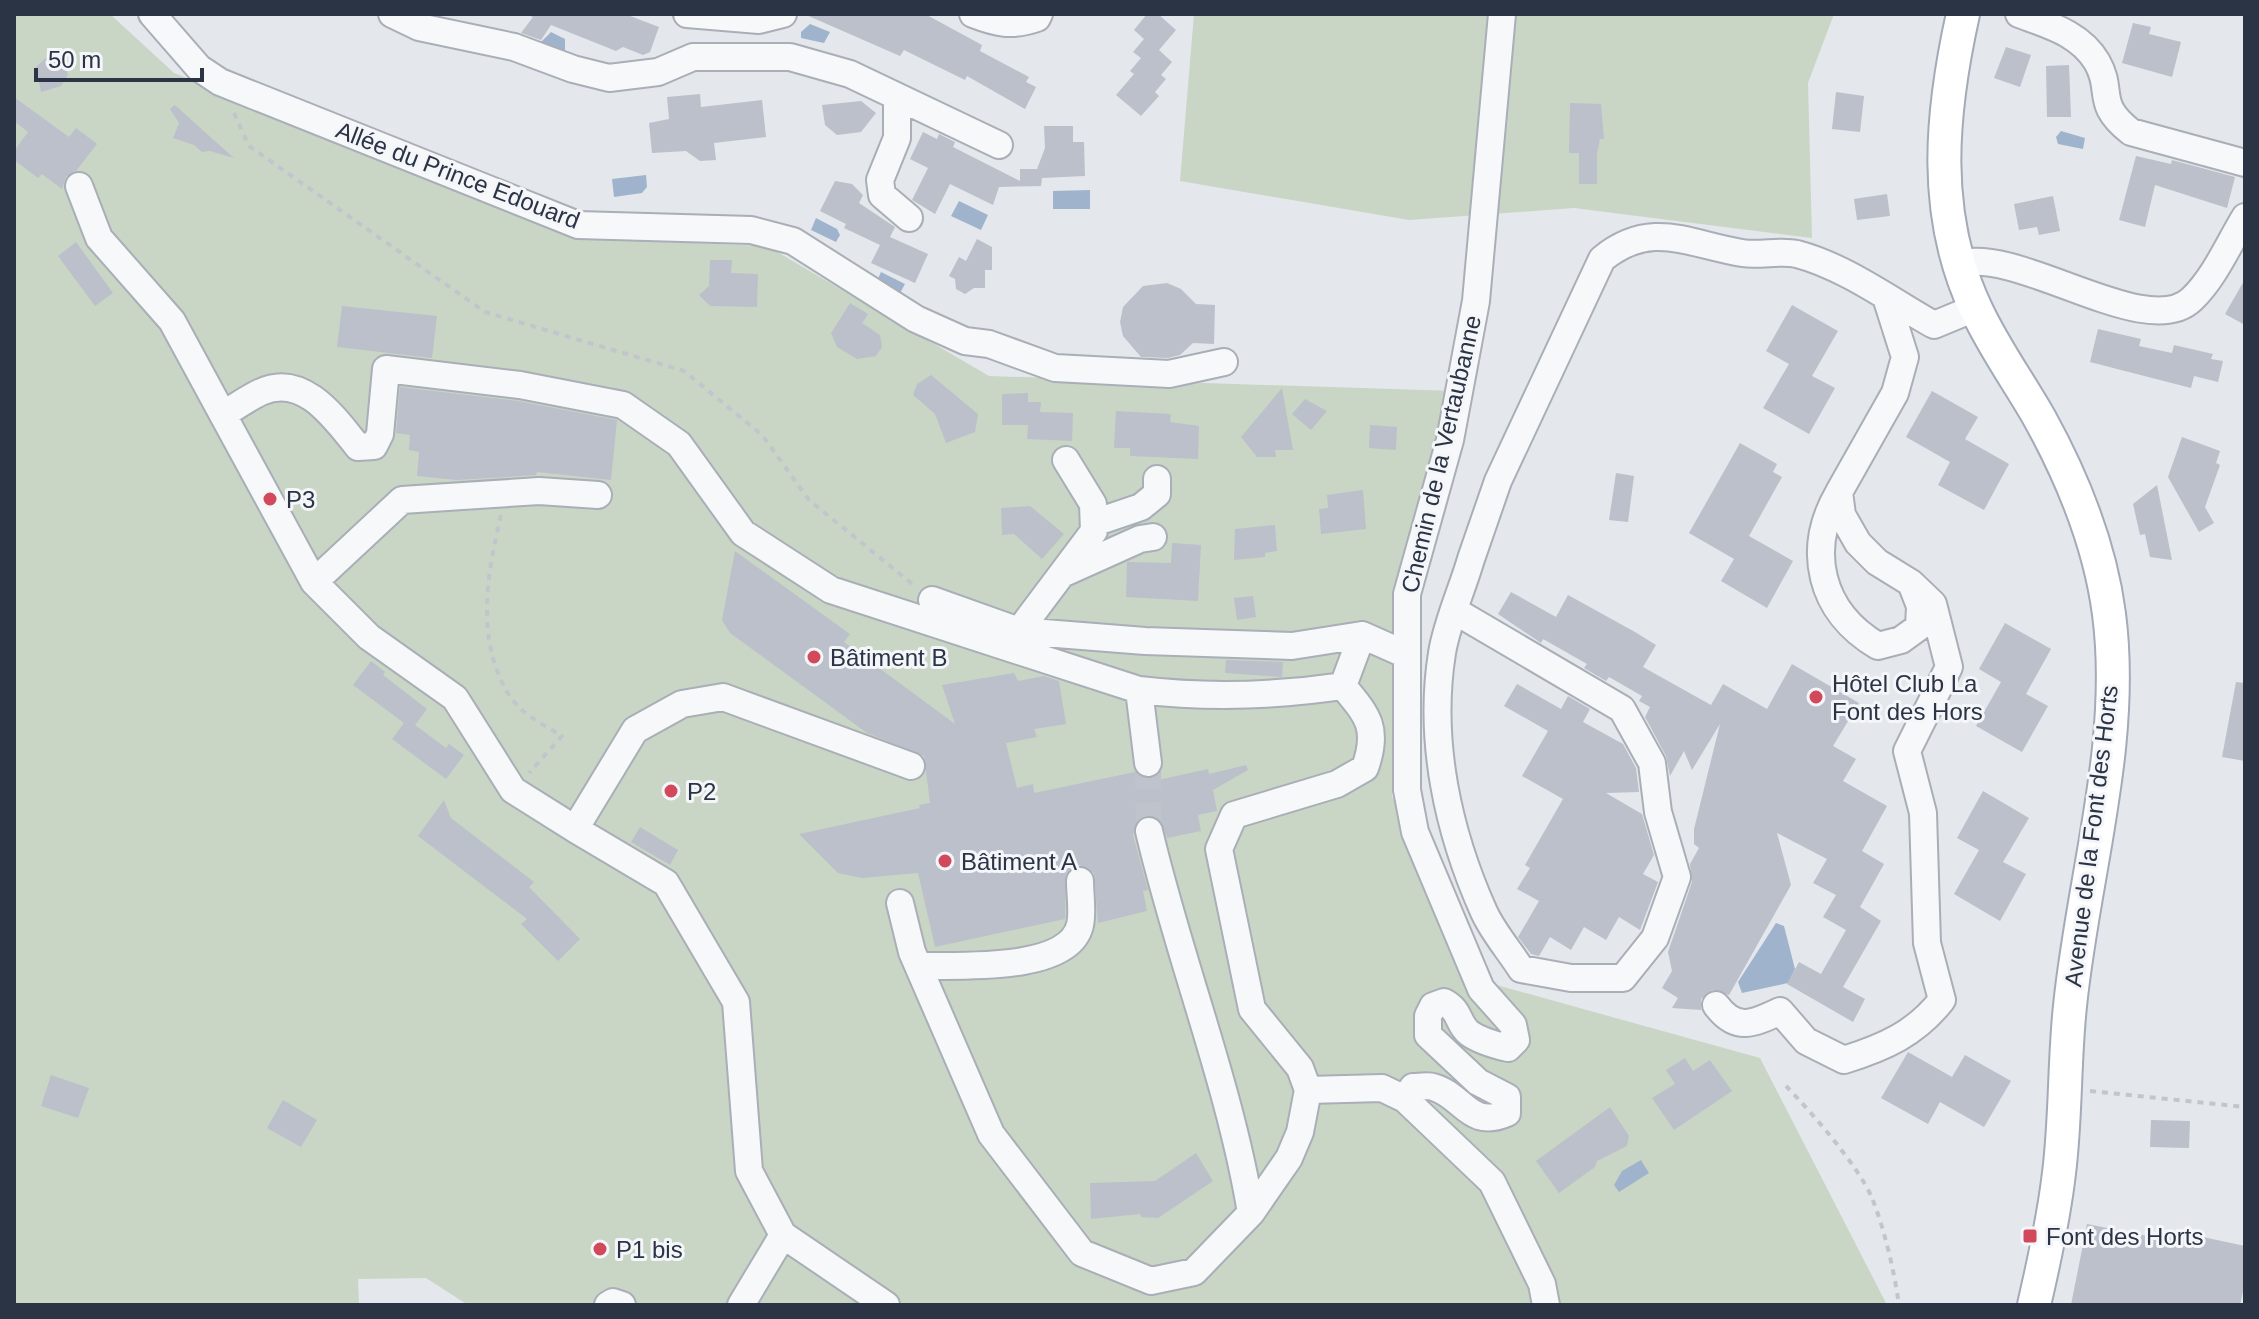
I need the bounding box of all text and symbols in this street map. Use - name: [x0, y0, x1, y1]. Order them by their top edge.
- scale bar: [36, 32, 202, 82]
- text: 50 m: [48, 46, 101, 73]
- street label: Allée du Prince Edouard: [332, 116, 584, 234]
- street label: Chemin de la Vertaubanne: [1396, 313, 1486, 595]
- place label: P3: [286, 486, 315, 513]
- marker: P3: [261, 490, 279, 508]
- place label: Bâtiment B: [830, 644, 947, 671]
- marker: Bâtiment B: [805, 648, 823, 666]
- place label: Hôtel Club La Font des Hors: [1832, 670, 1983, 725]
- street label: Avenue de la Font des Horts: [2059, 684, 2123, 988]
- marker: Hôtel Club La Font des Hors: [1807, 688, 1825, 706]
- place label: P2: [687, 778, 716, 805]
- marker: P2: [662, 782, 680, 800]
- place label: Bâtiment A: [961, 848, 1077, 875]
- marker: Bâtiment A: [936, 852, 954, 870]
- place label: Font des Horts: [2046, 1223, 2203, 1250]
- marker: Font des Horts: [2021, 1227, 2039, 1245]
- place label: P1 bis: [616, 1236, 683, 1263]
- marker: P1 bis: [591, 1240, 609, 1258]

